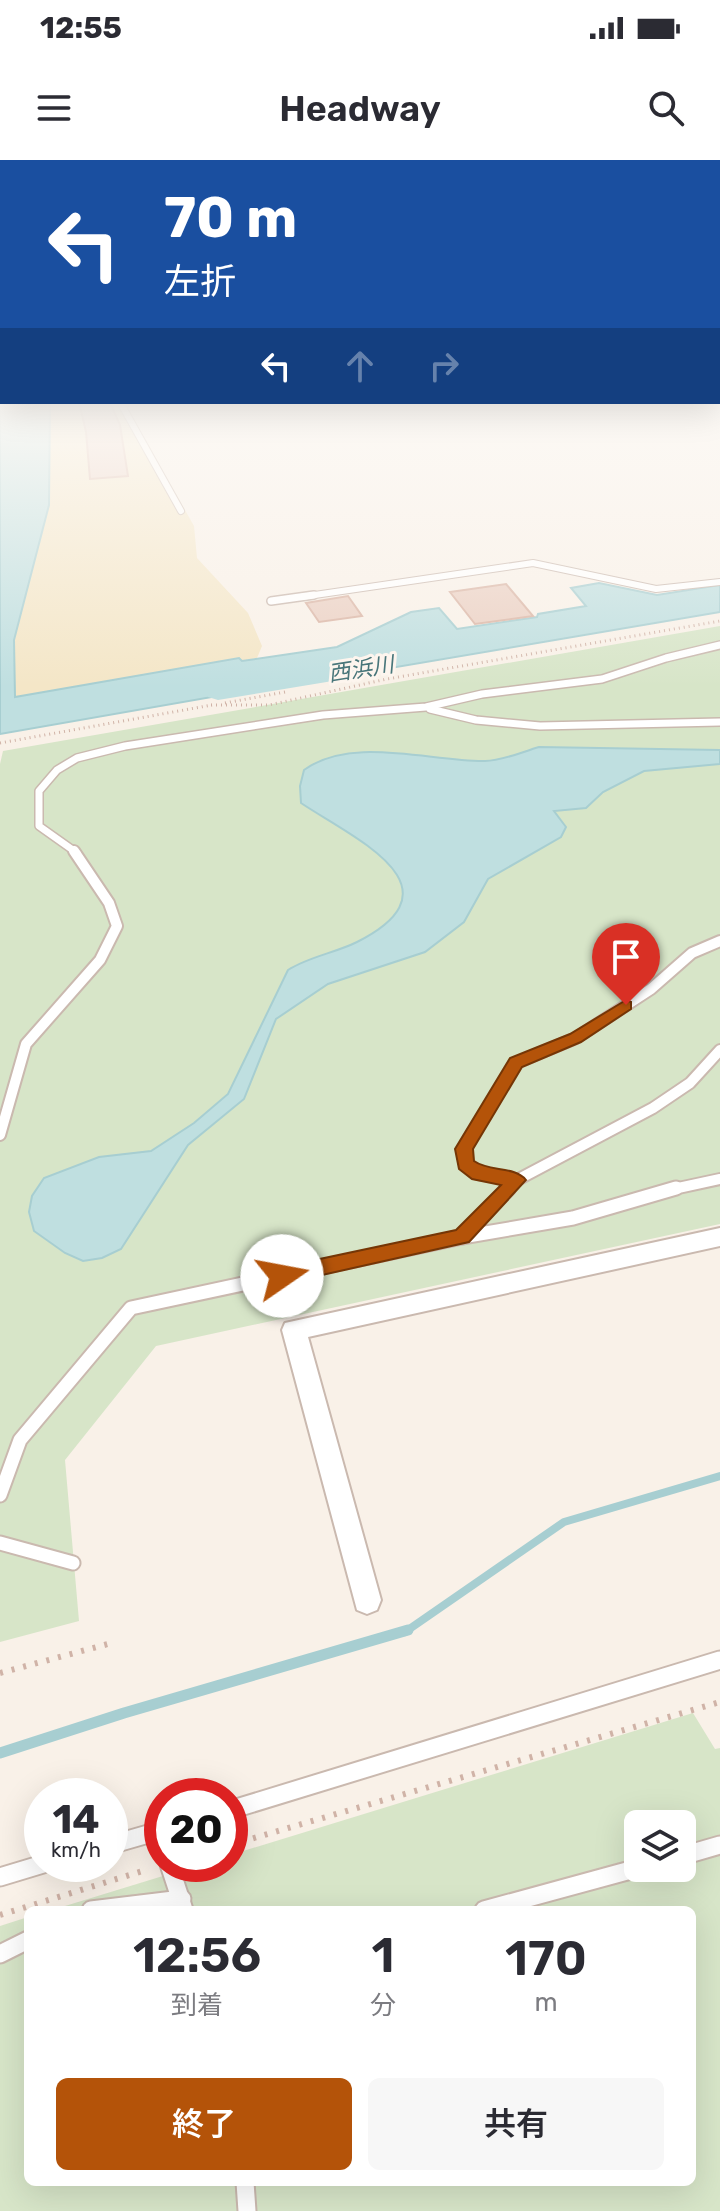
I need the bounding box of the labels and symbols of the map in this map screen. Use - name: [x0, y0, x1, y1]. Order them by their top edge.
- water label: 西浜川: [326, 650, 398, 687]
- pin: [592, 923, 660, 1005]
- position arrow: [240, 1234, 324, 1318]
- speed limit sign: 20: [144, 1778, 248, 1882]

